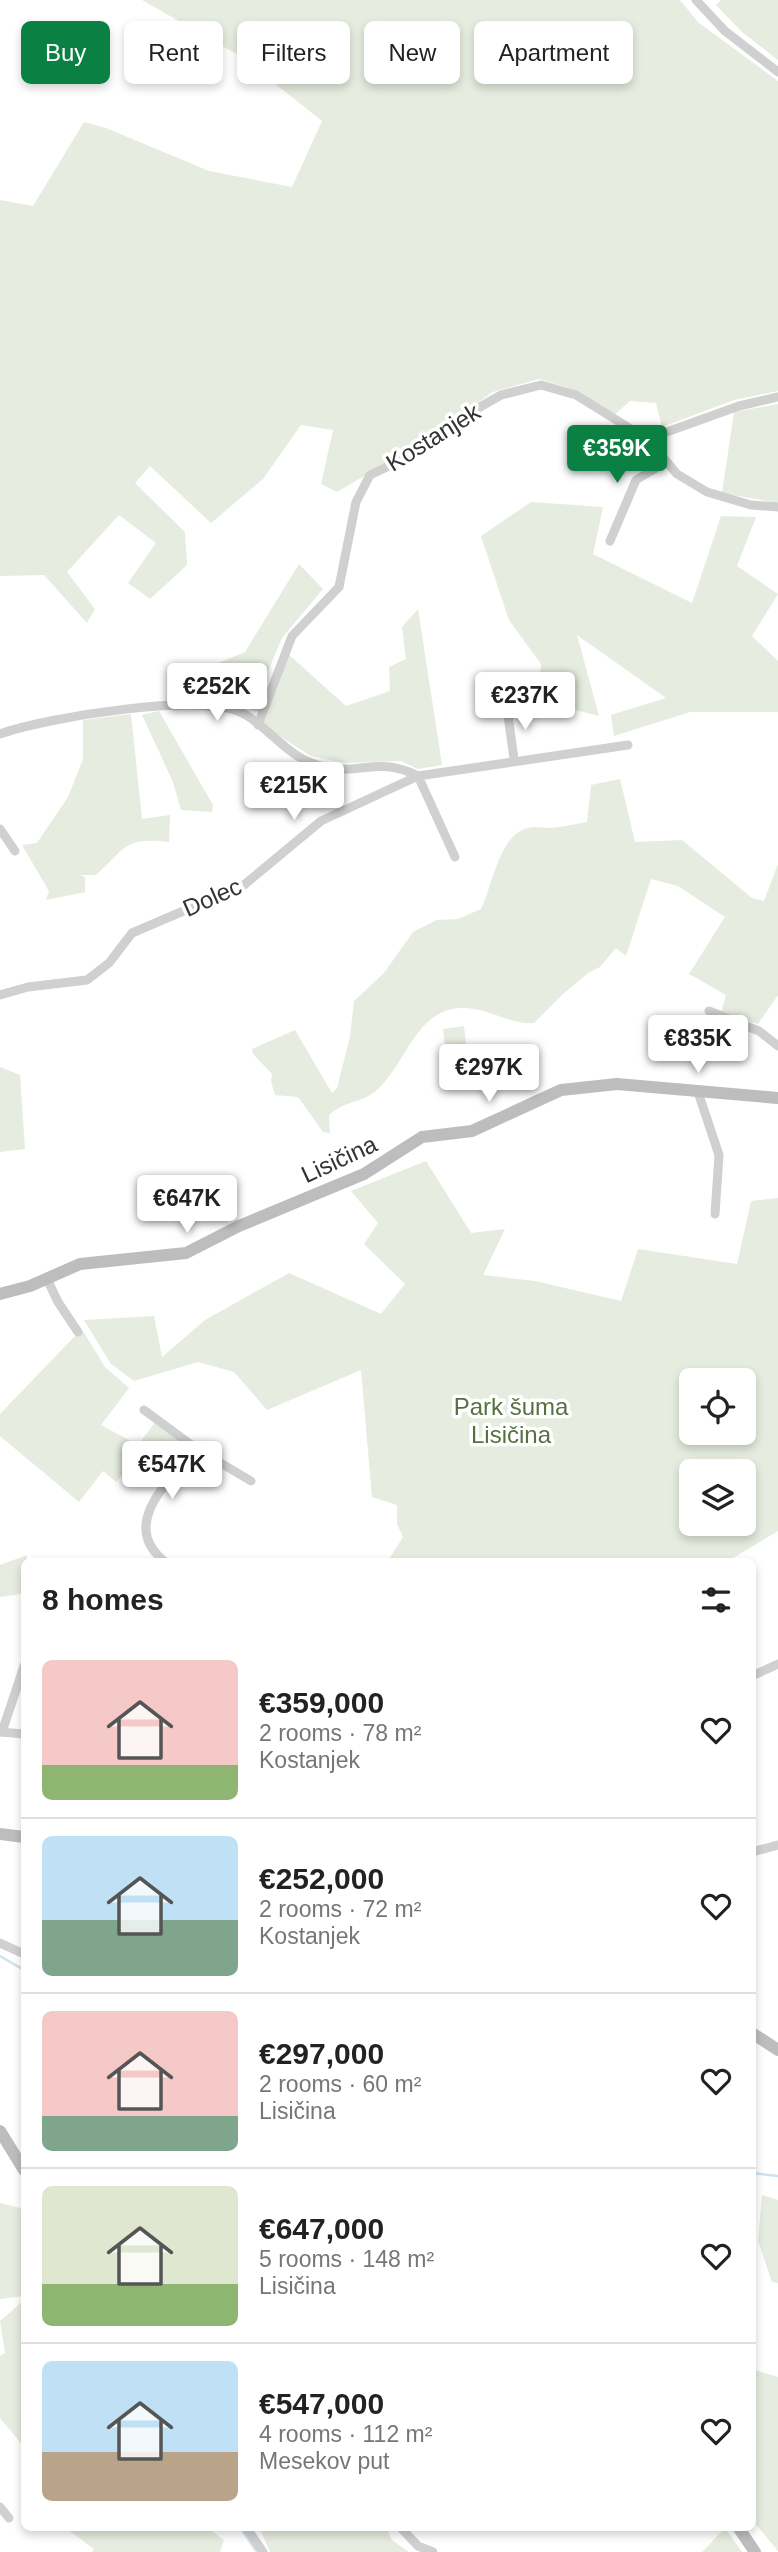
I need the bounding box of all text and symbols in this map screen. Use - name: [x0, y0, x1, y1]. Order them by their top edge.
- chip: Buy: [21, 21, 110, 84]
- chip: Rent: [124, 21, 223, 84]
- chip: Filters: [237, 21, 350, 84]
- chip: New: [364, 21, 460, 84]
- chip: Apartment: [474, 21, 633, 84]
- street label: Kostanjek: [381, 397, 486, 476]
- pin: €359K: [568, 426, 666, 485]
- text: €359K: [583, 435, 651, 461]
- pin: €252K: [168, 664, 266, 723]
- pin: €237K: [476, 672, 574, 732]
- text: €252K: [183, 673, 251, 699]
- text: €237K: [491, 682, 559, 708]
- pin: €215K: [245, 762, 343, 822]
- text: €215K: [260, 772, 328, 798]
- street label: Dolec: [178, 872, 246, 922]
- pin: €835K: [649, 1016, 747, 1075]
- text: €835K: [664, 1025, 732, 1051]
- pin: €297K: [440, 1044, 538, 1104]
- text: €297K: [455, 1054, 523, 1080]
- street label: Lisičina: [297, 1130, 382, 1188]
- pin: €647K: [138, 1176, 236, 1235]
- text: €647K: [153, 1185, 221, 1211]
- map controls: [679, 1368, 756, 1536]
- button: locate: [679, 1368, 756, 1445]
- park label: Park šuma Lisičina: [454, 1393, 569, 1448]
- pin: €547K: [123, 1442, 221, 1501]
- text: €547K: [138, 1451, 206, 1477]
- button: layers: [679, 1459, 756, 1536]
- icon: filters: [697, 1581, 735, 1619]
- text: 8 homes: [42, 1583, 164, 1616]
- text: €359,000: [259, 1686, 384, 1719]
- icon: home: [98, 1688, 182, 1772]
- icon: heart: [697, 1711, 735, 1749]
- text: 2 rooms · 78 m²: [259, 1720, 421, 1746]
- text: Kostanjek: [259, 1747, 360, 1773]
- text: €252,000: [259, 1862, 384, 1895]
- icon: home: [98, 1864, 182, 1948]
- icon: heart: [697, 1887, 735, 1925]
- text: 2 rooms · 72 m²: [259, 1896, 421, 1922]
- text: Kostanjek: [259, 1923, 360, 1949]
- text: €297,000: [259, 2037, 384, 2070]
- icon: home: [98, 2039, 182, 2123]
- icon: heart: [697, 2062, 735, 2100]
- text: 2 rooms · 60 m²: [259, 2071, 421, 2097]
- text: Lisičina: [259, 2098, 336, 2124]
- text: €647,000: [259, 2212, 384, 2245]
- icon: home: [98, 2214, 182, 2298]
- icon: heart: [697, 2237, 735, 2275]
- text: 5 rooms · 148 m²: [259, 2246, 434, 2272]
- text: Lisičina: [259, 2273, 336, 2299]
- text: €547,000: [259, 2387, 384, 2420]
- icon: home: [98, 2389, 182, 2473]
- icon: heart: [697, 2412, 735, 2450]
- text: 4 rooms · 112 m²: [259, 2421, 432, 2447]
- text: Mesekov put: [259, 2448, 389, 2474]

